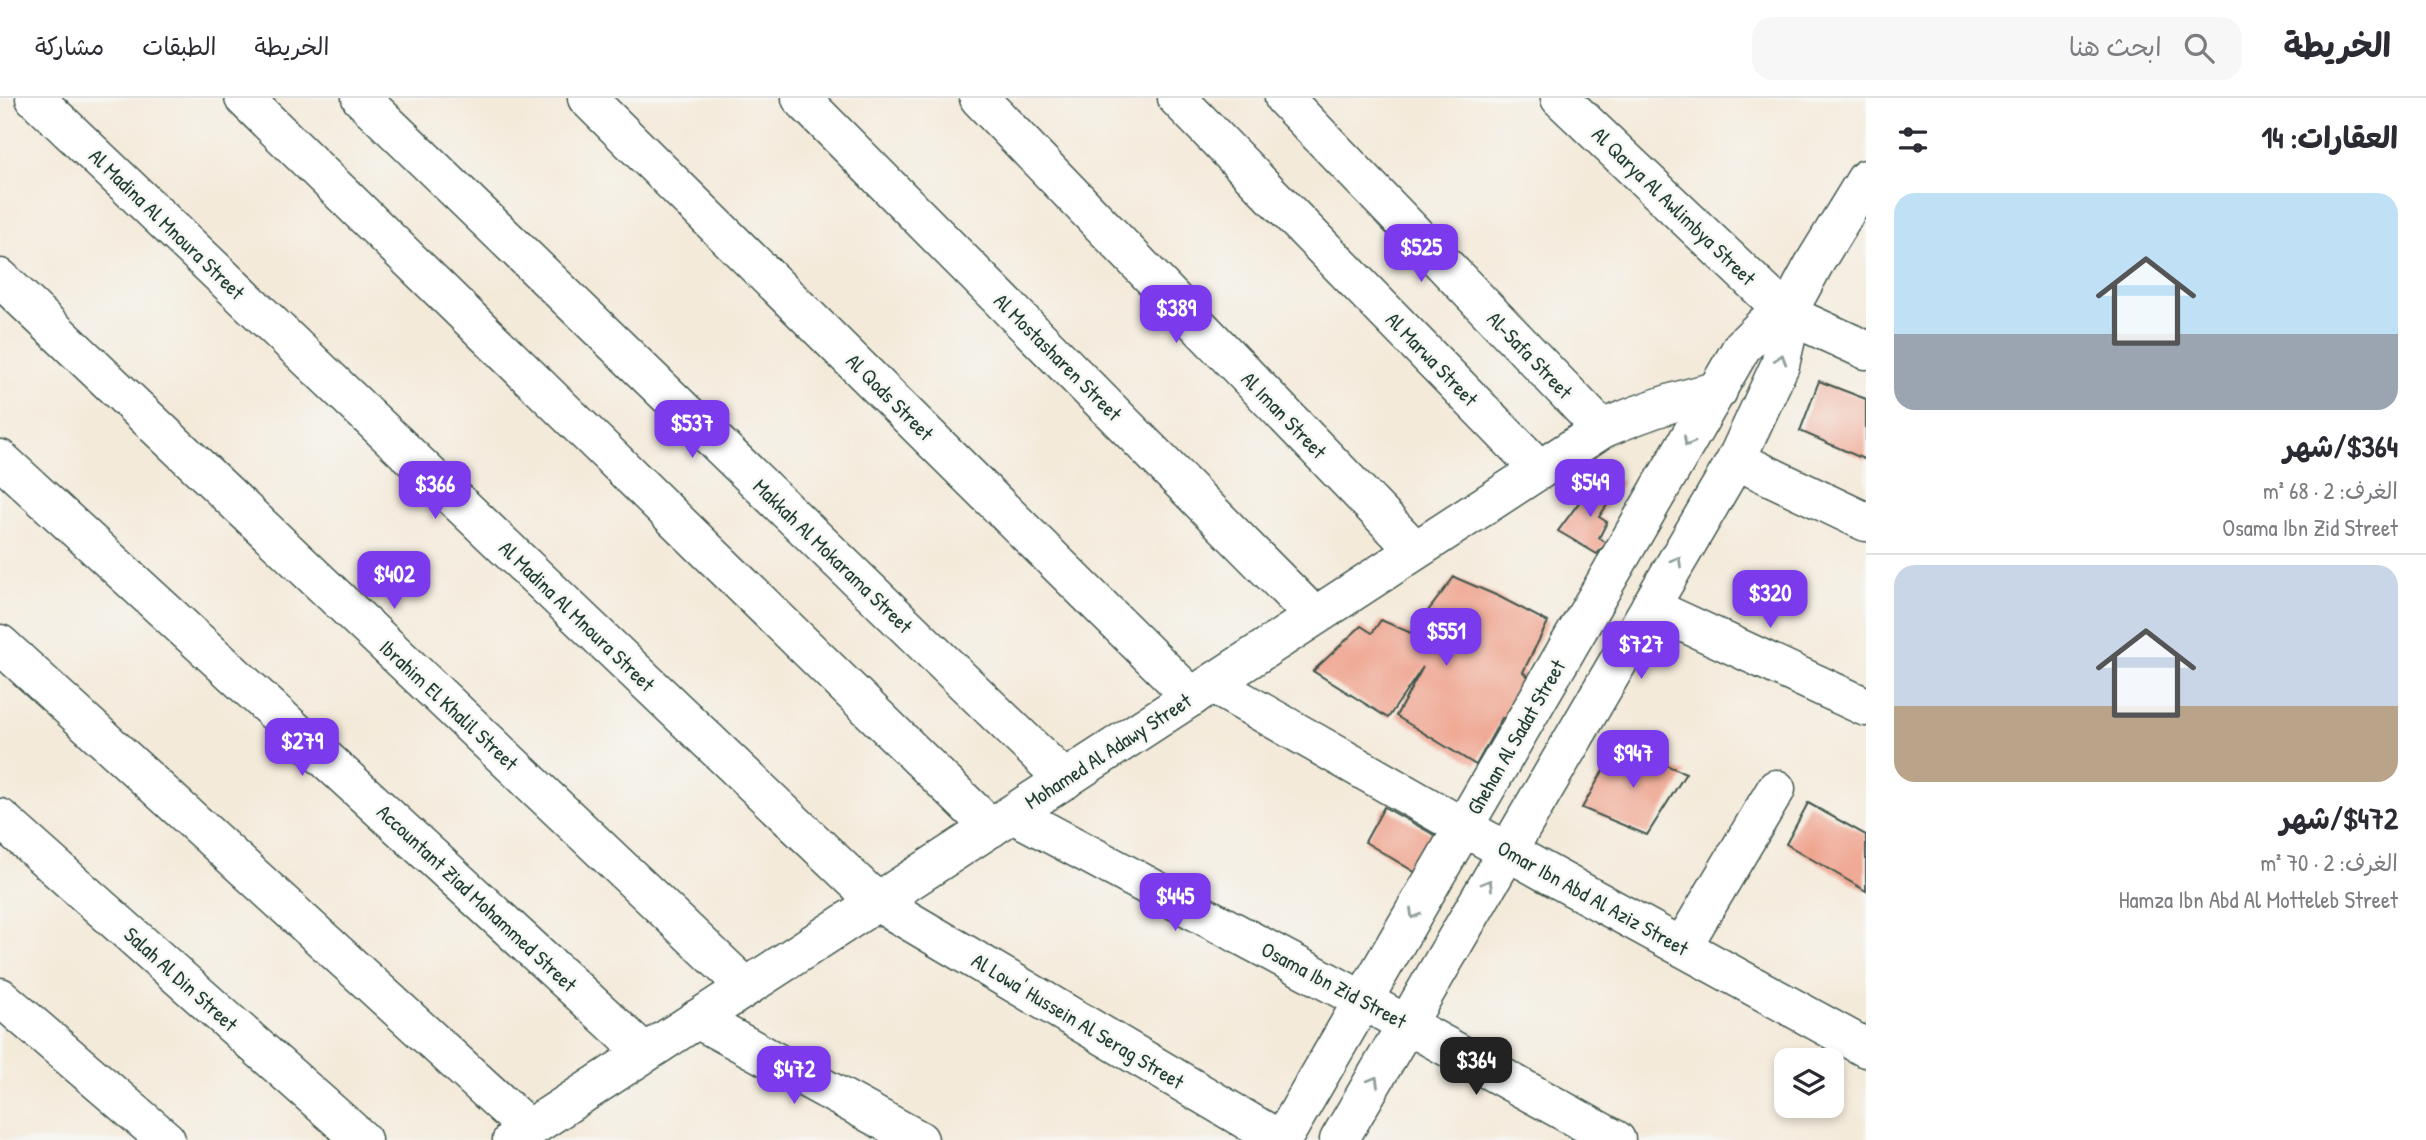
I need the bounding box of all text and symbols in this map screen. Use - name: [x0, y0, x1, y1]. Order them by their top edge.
- search box: [1752, 17, 2242, 80]
- text: الخريطة: [2284, 23, 2391, 67]
- text: ابحث هنا: [2069, 29, 2162, 64]
- icon: search: [2180, 29, 2218, 67]
- text: مشاركة: [35, 30, 104, 62]
- text: الطبقات: [142, 30, 217, 62]
- text: الخريطة: [255, 30, 329, 62]
- text: العقارات: 14: [2261, 117, 2398, 157]
- street label: Al Qarya Al Awlimbya Street: [1586, 120, 1763, 292]
- icon: filters: [1894, 121, 1932, 159]
- street label: Al Madina Al Mnoura Street: [83, 142, 252, 307]
- pin: $525: [1380, 225, 1462, 284]
- text: $525: [1400, 231, 1442, 262]
- icon: home: [2083, 238, 2209, 364]
- pin: $389: [1135, 286, 1217, 345]
- street label: Al Mostasharen Street: [988, 287, 1129, 428]
- text: $389: [1156, 292, 1196, 323]
- street label: Al Marwa Street: [1379, 305, 1485, 413]
- street label: Al-Safa Street: [1481, 305, 1580, 406]
- street label: Al Qods Street: [840, 347, 941, 448]
- one-way arrow: [1772, 353, 1787, 365]
- street label: Al Iman Street: [1235, 365, 1334, 466]
- pin: $537: [651, 400, 733, 460]
- text: $537: [670, 407, 714, 438]
- text: $364/شهر: [2284, 426, 2398, 466]
- one-way arrow: [1683, 435, 1696, 448]
- pin: $549: [1549, 460, 1631, 519]
- pin: $366: [394, 462, 476, 521]
- text: $549: [1571, 466, 1609, 497]
- text: $366: [415, 468, 455, 499]
- street label: Makkah Al Mokarama Street: [747, 472, 920, 640]
- text: الغرف: 2 · 68 m²: [2263, 475, 2398, 506]
- text: Osama Ibn Zid Street: [2222, 512, 2398, 543]
- street label: Al Madina Al Mnoura Street: [493, 534, 662, 699]
- pin: $402: [353, 552, 435, 611]
- one-way arrow: [1669, 555, 1682, 568]
- text: $402: [373, 558, 415, 589]
- pin: $320: [1729, 570, 1811, 630]
- text: $320: [1748, 577, 1792, 608]
- pin: $551: [1405, 608, 1487, 668]
- icon: home: [2083, 610, 2209, 736]
- text: $551: [1426, 615, 1466, 646]
- pin: $727: [1600, 622, 1682, 681]
- text: $727: [1618, 628, 1664, 659]
- street label: Ibrahim El Khalil Street: [373, 633, 525, 777]
- street label: Ghehan Al Sadat Street: [1460, 654, 1573, 820]
- street label: Mohamed Al Adawy Street: [1019, 686, 1198, 816]
- pin: $279: [261, 718, 343, 778]
- text: $279: [281, 725, 323, 756]
- pin: $947: [1592, 730, 1674, 790]
- text: $947: [1613, 737, 1653, 768]
- street label: Accountant Ziad Mohammed Street: [371, 798, 584, 999]
- text: $472/شهر: [2280, 798, 2398, 838]
- street label: Omar Ibn Abd Al Aziz Street: [1492, 833, 1694, 963]
- text: الغرف: 2 · 70 m²: [2260, 847, 2398, 878]
- pin: $445: [1134, 874, 1216, 933]
- one-way arrow: [1480, 879, 1493, 892]
- text: $445: [1156, 880, 1194, 911]
- text: Hamza Ibn Abd Al Motteleb Street: [2119, 884, 2398, 915]
- one-way arrow: [1409, 907, 1422, 919]
- street label: Salah Al Din Street: [118, 920, 245, 1038]
- street label: Osama Ibn Zid Street: [1256, 935, 1412, 1036]
- street label: Al Lowa' Hussein Al Serag Street: [966, 946, 1190, 1096]
- pin: $364: [1435, 1038, 1517, 1097]
- text: $364: [1456, 1044, 1496, 1075]
- pin: $472: [753, 1046, 835, 1106]
- map controls: [1774, 1048, 1844, 1118]
- button: layers: [1774, 1048, 1844, 1118]
- text: $472: [773, 1053, 815, 1084]
- one-way arrow: [1366, 1076, 1379, 1088]

